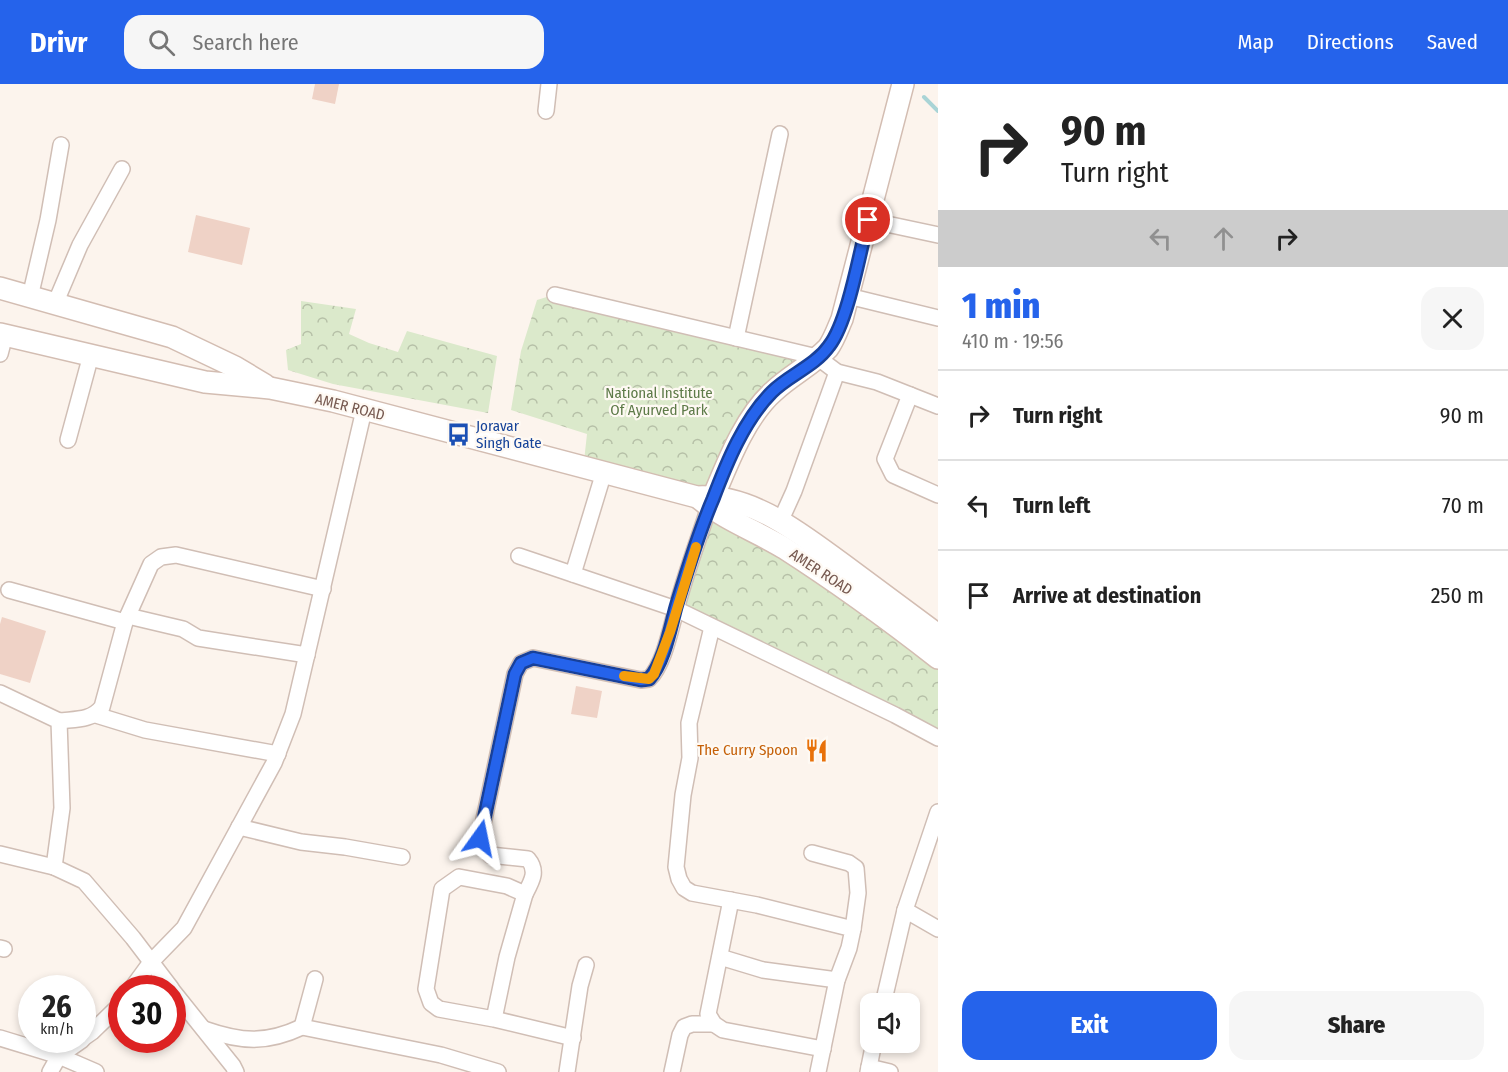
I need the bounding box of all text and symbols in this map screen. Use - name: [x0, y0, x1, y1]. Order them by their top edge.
- search box: [124, 15, 544, 69]
- text: Drivr: [30, 26, 88, 59]
- icon: search: [145, 26, 178, 59]
- text: Search here: [193, 29, 299, 56]
- text: Map: [1237, 29, 1274, 55]
- text: Directions: [1307, 29, 1394, 55]
- text: Saved: [1427, 29, 1478, 55]
- text: 90 m: [1061, 106, 1146, 156]
- icon: right: [962, 108, 1040, 186]
- text: Turn right: [1061, 157, 1169, 189]
- pin: [842, 194, 893, 245]
- icon: arrive: [851, 203, 884, 236]
- icon: left: [1144, 222, 1177, 255]
- icon: ahead: [1207, 222, 1240, 255]
- icon: right: [1270, 222, 1303, 255]
- text: 1 min: [962, 284, 1040, 328]
- button: close: [1421, 287, 1484, 350]
- text: 410 m · 19:56: [962, 329, 1063, 353]
- park label: National Institute Of Ayurved Park: [605, 384, 713, 419]
- street label: AMER ROAD: [313, 390, 387, 424]
- icon: right: [962, 399, 995, 432]
- text: Turn right: [1013, 402, 1102, 429]
- text: 90 m: [1440, 402, 1484, 429]
- place label: Joravar Singh Gate: [476, 417, 542, 452]
- bus stop icon: Joravar Singh Gate: [445, 422, 471, 448]
- icon: left: [962, 489, 995, 522]
- text: Turn left: [1013, 492, 1091, 519]
- text: 70 m: [1442, 492, 1484, 519]
- street label: AMER ROAD: [786, 545, 856, 599]
- icon: arrive: [962, 579, 995, 612]
- text: Arrive at destination: [1013, 582, 1201, 609]
- text: 250 m: [1431, 582, 1484, 609]
- restaurant icon: The Curry Spoon: [803, 737, 829, 763]
- place label: The Curry Spoon: [697, 741, 798, 759]
- position arrow: [448, 806, 512, 870]
- speed limit sign: 30: [108, 975, 186, 1053]
- text: 26: [42, 989, 72, 1025]
- button: Exit: [962, 991, 1217, 1060]
- button: Share: [1229, 991, 1484, 1060]
- map controls: [860, 993, 920, 1053]
- button: sound: [860, 993, 920, 1053]
- text: km/h: [40, 1020, 74, 1038]

